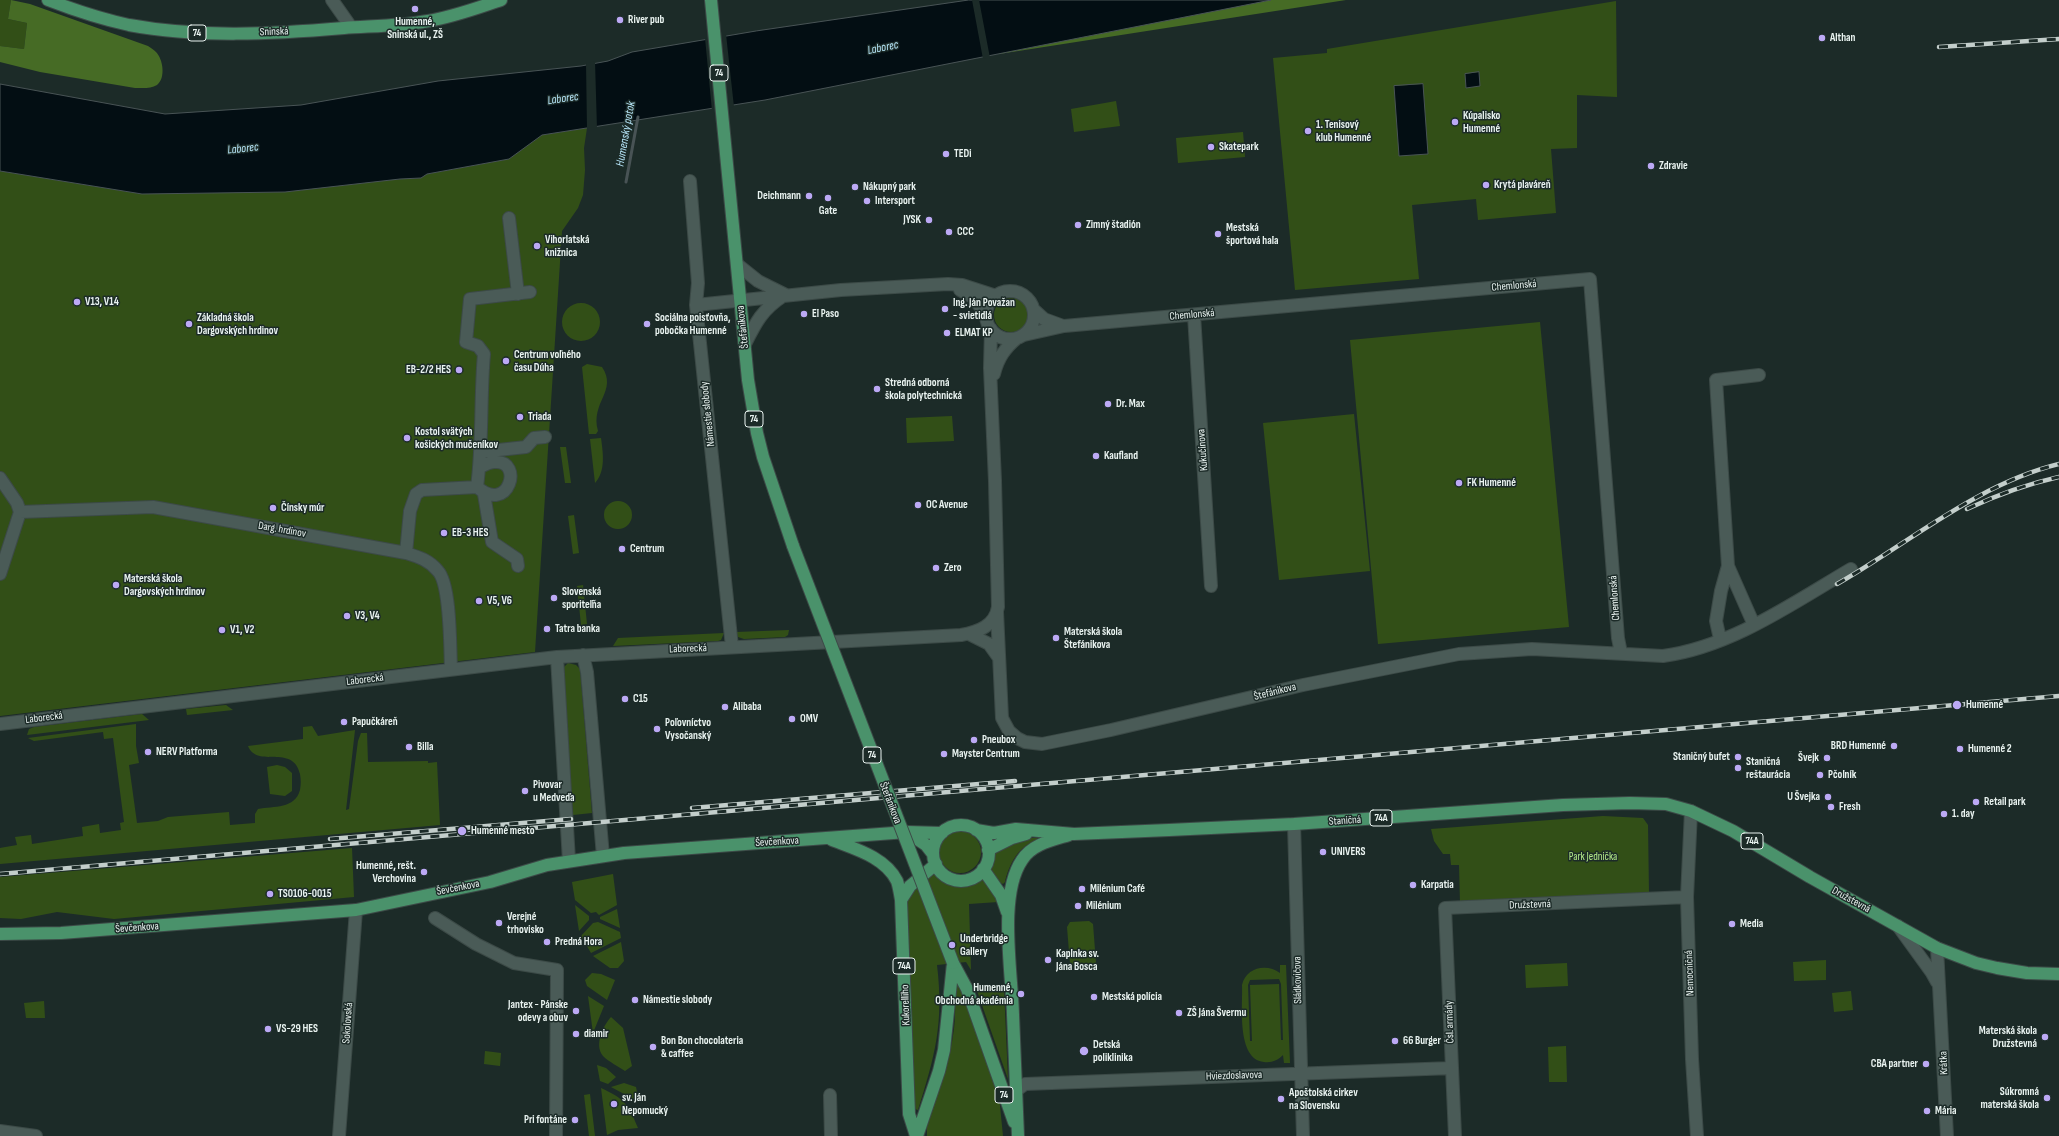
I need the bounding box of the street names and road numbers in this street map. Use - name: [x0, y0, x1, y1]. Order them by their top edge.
- road number: 74: [188, 25, 206, 41]
- street label: Sninská: [260, 25, 288, 39]
- road number: 74: [710, 65, 728, 81]
- street label: Chemlonská: [1491, 277, 1537, 295]
- street label: Štefánikova: [734, 305, 752, 349]
- street label: Chemlonská: [1169, 306, 1215, 324]
- street label: Námestie slobody: [698, 381, 718, 447]
- road number: 74: [745, 411, 763, 427]
- street label: Kukučínova: [1195, 428, 1211, 472]
- street label: Darg. hrdinov: [257, 519, 307, 541]
- street label: Chemlonská: [1607, 575, 1623, 621]
- street label: Laborecká: [669, 642, 707, 656]
- street label: Laborecká: [345, 671, 385, 689]
- street label: Štefánikova: [1252, 680, 1298, 704]
- street label: Laborecká: [24, 709, 64, 727]
- road number: 74: [863, 747, 881, 763]
- street label: Štefánikova: [876, 780, 904, 826]
- road number: 74A: [1370, 810, 1392, 826]
- street label: Staničná: [1328, 813, 1362, 829]
- road number: 74A: [1741, 833, 1763, 849]
- street label: Ševčenkova: [755, 834, 799, 850]
- street label: Ševčenkova: [435, 877, 481, 899]
- street label: Družstevná: [1829, 884, 1873, 916]
- street label: Družstevná: [1509, 898, 1551, 912]
- street label: Ševčenkova: [115, 920, 159, 936]
- street label: Nemocničná: [1683, 950, 1697, 996]
- street label: Sládkovičova: [1291, 956, 1305, 1004]
- road number: 74A: [893, 958, 915, 974]
- street label: Kukorelliho: [899, 984, 913, 1026]
- street label: Čsl. armády: [1443, 1000, 1457, 1044]
- street label: Sokolovská: [340, 1002, 356, 1044]
- street label: Krátka: [1937, 1051, 1951, 1075]
- street label: Hviezdoslavova: [1206, 1068, 1262, 1084]
- road number: 74: [995, 1087, 1013, 1103]

